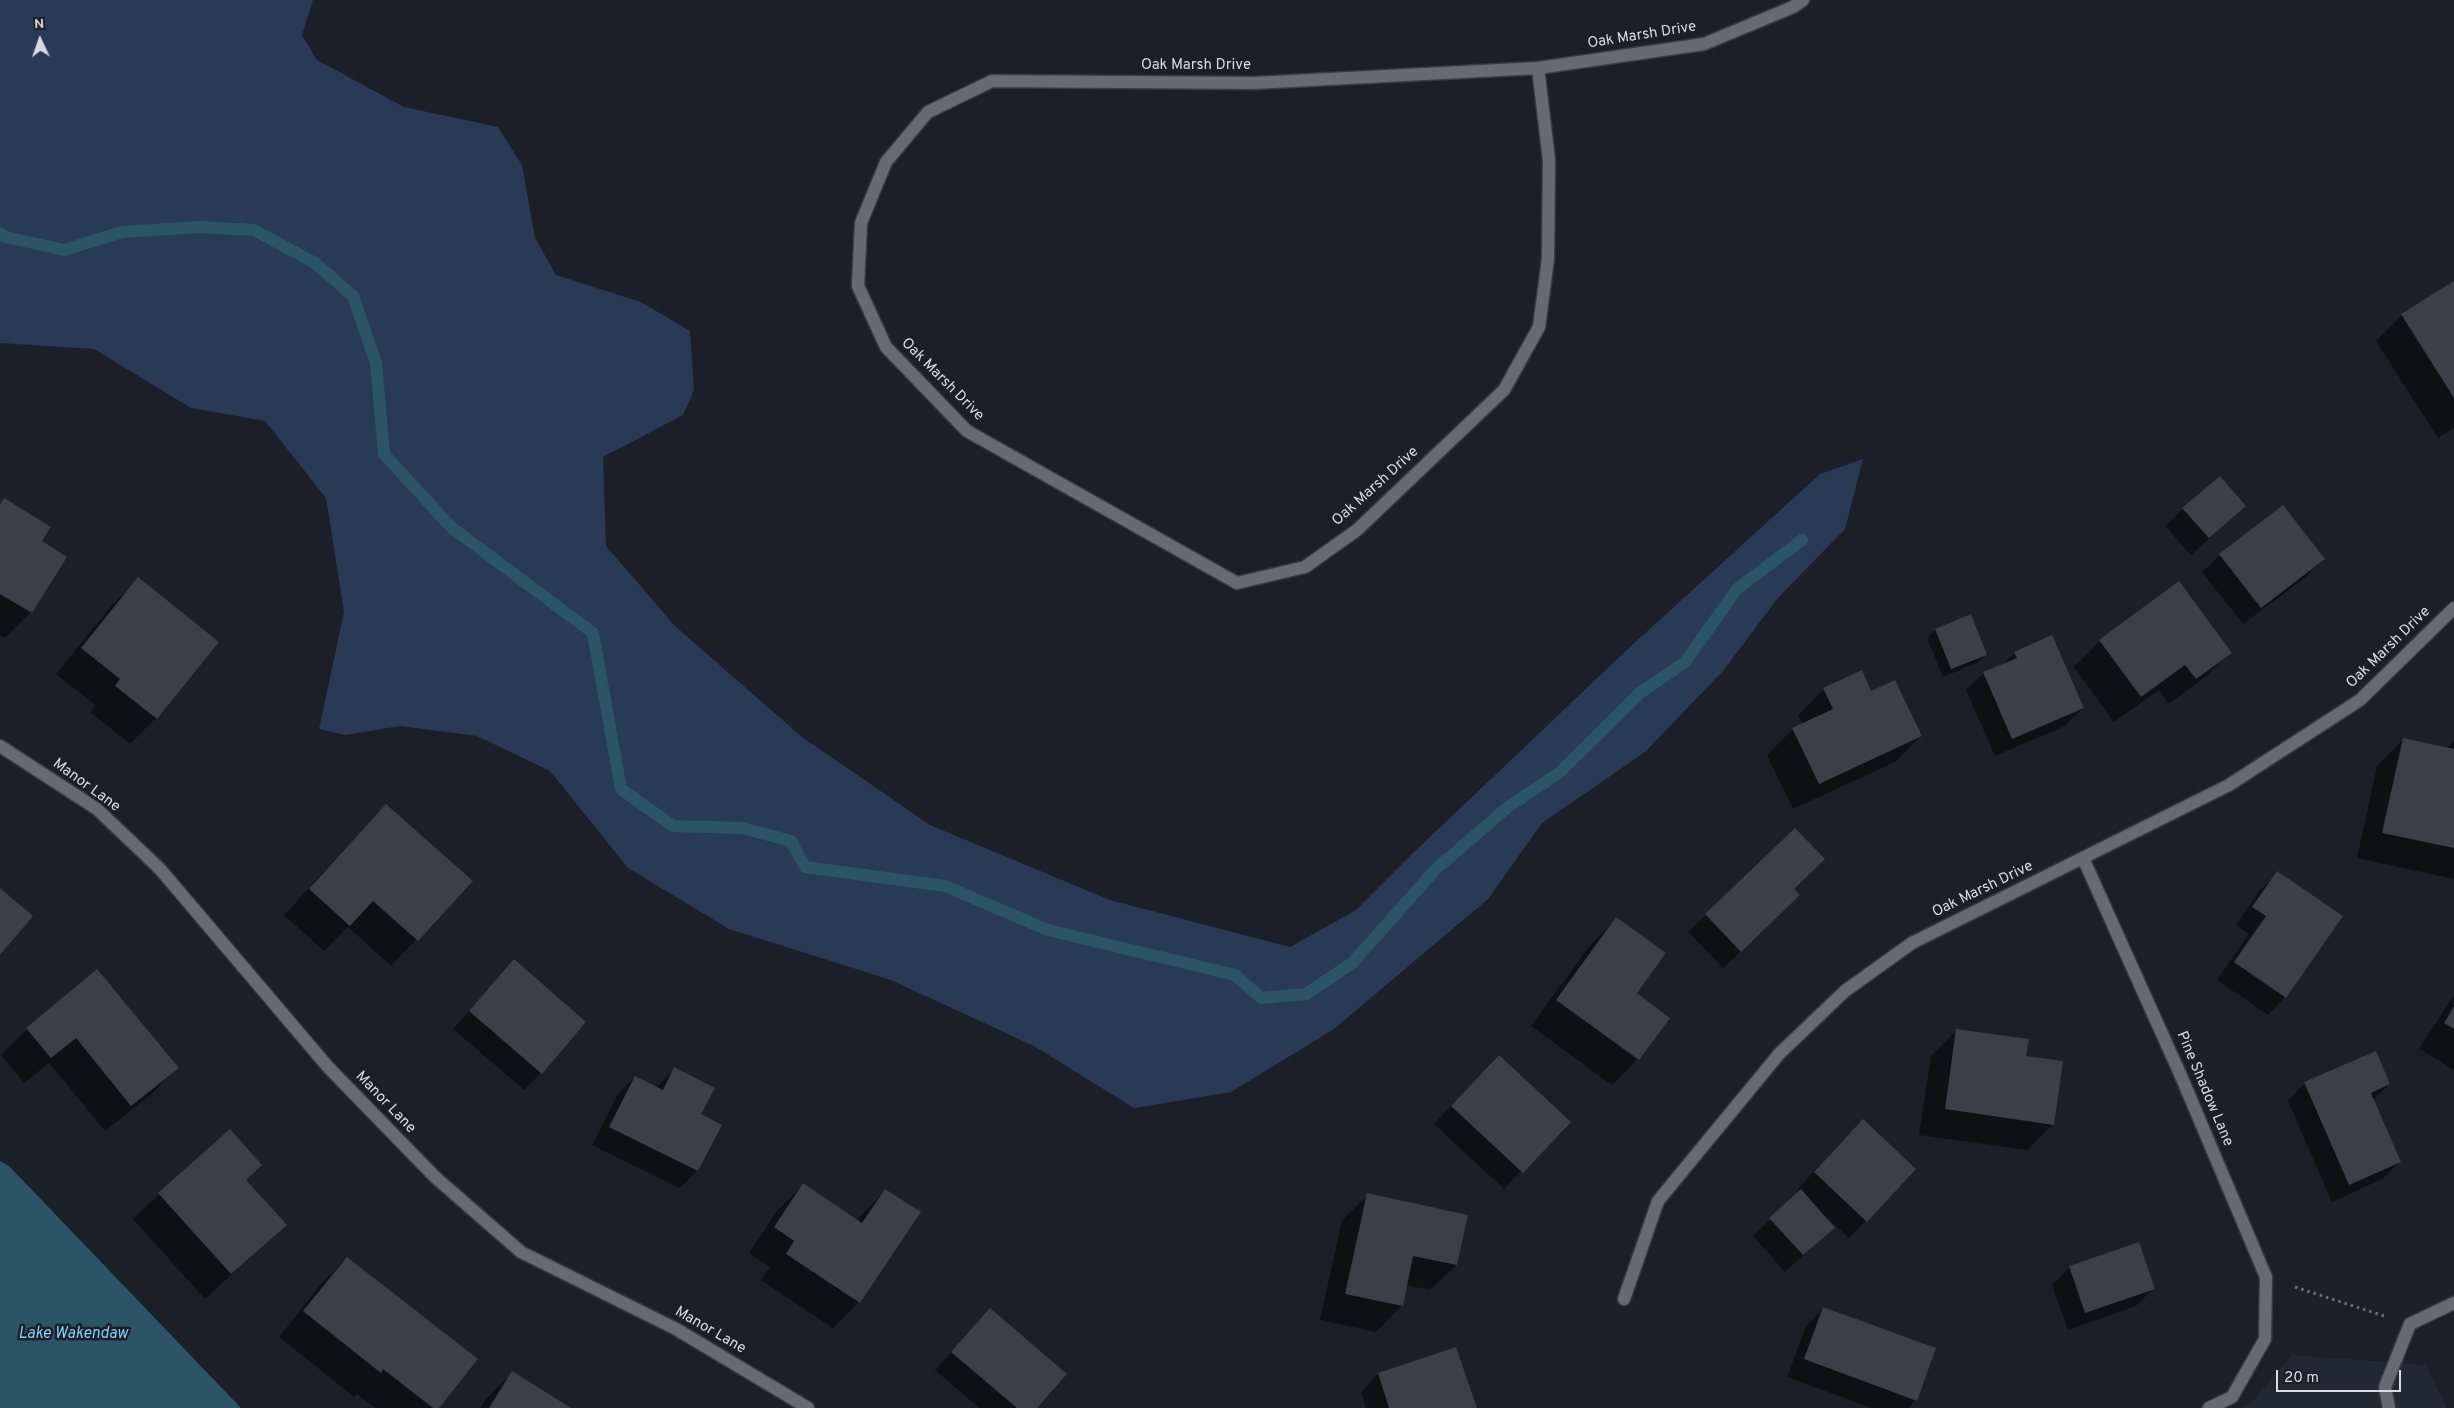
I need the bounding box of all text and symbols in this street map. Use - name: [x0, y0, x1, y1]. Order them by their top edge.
- north arrow: [15, 15, 65, 65]
- text: N: [34, 16, 45, 33]
- street label: Oak Marsh Drive: [1586, 19, 1698, 53]
- street label: Oak Marsh Drive: [1141, 57, 1251, 75]
- street label: Oak Marsh Drive: [897, 335, 987, 425]
- street label: Oak Marsh Drive: [1329, 444, 1423, 530]
- street label: Oak Marsh Drive: [2343, 603, 2435, 693]
- street label: Manor Lane: [49, 755, 123, 817]
- street label: Oak Marsh Drive: [1930, 858, 2036, 922]
- street label: Pine Shadow Lane: [2172, 1029, 2236, 1149]
- street label: Manor Lane: [351, 1068, 419, 1138]
- street label: Manor Lane: [671, 1303, 749, 1359]
- water label: Lake Wakendaw: [18, 1325, 128, 1345]
- scale bar: [2279, 1360, 2404, 1392]
- text: 20 m: [2284, 1369, 2319, 1388]

